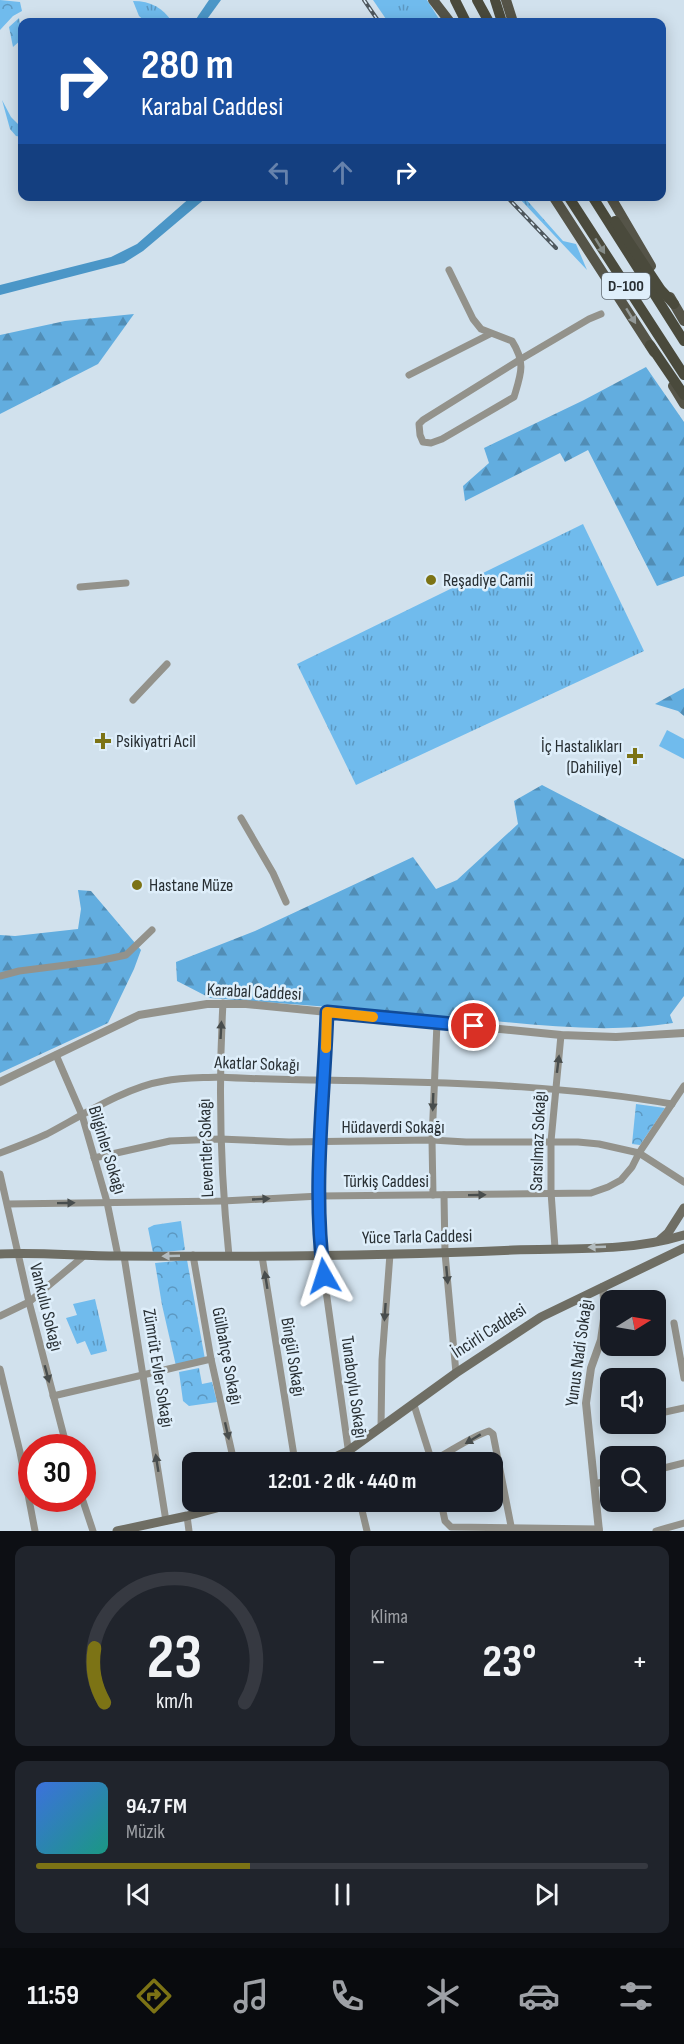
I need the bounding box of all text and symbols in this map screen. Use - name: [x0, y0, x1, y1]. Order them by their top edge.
- text: 280 m: [141, 40, 234, 91]
- icon: right: [42, 42, 120, 120]
- text: Karabal Caddesi: [141, 91, 283, 123]
- icon: left: [263, 156, 296, 189]
- icon: ahead: [326, 156, 359, 189]
- icon: right: [389, 156, 422, 189]
- one-way arrow: [594, 238, 605, 254]
- road number: D-100: [602, 273, 650, 299]
- one-way arrow: [625, 308, 636, 324]
- place label: Reşadiye Camii: [443, 570, 533, 591]
- marker: Reşadiye Camii: [424, 573, 438, 587]
- place label: Psikiyatri Acil: [116, 731, 196, 752]
- marker: Psikiyatri Acil: [94, 732, 112, 750]
- place label: İç Hastalıkları (Dahiliye): [541, 736, 622, 778]
- marker: İç Hastalıkları (Dahiliye): [626, 747, 644, 765]
- place label: Hastane Müze: [149, 875, 233, 896]
- marker: Hastane Müze: [130, 878, 144, 892]
- street label: Karabal Caddesi: [206, 979, 302, 1005]
- pin: [448, 1000, 499, 1051]
- icon: arrive: [457, 1009, 490, 1042]
- one-way arrow: [217, 1020, 226, 1039]
- street label: Akatlar Sokağı: [213, 1052, 300, 1076]
- one-way arrow: [553, 1055, 562, 1074]
- street label: Sarsılmaz Sokağı: [526, 1091, 550, 1191]
- one-way arrow: [429, 1093, 438, 1112]
- street label: Leventler Sokağı: [194, 1098, 218, 1198]
- street label: Bilginler Sokağı: [84, 1103, 130, 1197]
- street label: Hüdaverdi Sokağı: [341, 1117, 445, 1138]
- street label: Türkiş Caddesi: [343, 1171, 429, 1192]
- one-way arrow: [468, 1190, 487, 1199]
- one-way arrow: [252, 1194, 271, 1203]
- one-way arrow: [57, 1198, 76, 1208]
- street label: Yüce Tarla Caddesi: [362, 1226, 472, 1248]
- one-way arrow: [588, 1242, 607, 1251]
- position arrow: [292, 1244, 356, 1308]
- one-way arrow: [162, 1251, 181, 1260]
- street label: Vankulu Sokağı: [25, 1261, 67, 1353]
- one-way arrow: [442, 1265, 452, 1284]
- one-way arrow: [261, 1271, 270, 1290]
- north arrow: [600, 1290, 666, 1356]
- map controls: [600, 1290, 666, 1512]
- street label: Yunus Nadi Sokağı: [561, 1298, 597, 1408]
- street label: İncirli Caddesi: [448, 1299, 530, 1363]
- one-way arrow: [380, 1303, 390, 1322]
- street label: Gülbahçe Sokağı: [207, 1306, 247, 1406]
- street label: Zümrüt Evler Sokağı: [138, 1307, 178, 1429]
- street label: Bingül Sokağı: [276, 1316, 310, 1398]
- street label: Tunaboylu Sokağı: [336, 1334, 372, 1440]
- one-way arrow: [43, 1364, 53, 1383]
- button: sound: [600, 1368, 666, 1434]
- one-way arrow: [223, 1422, 232, 1441]
- one-way arrow: [465, 1433, 481, 1444]
- speed limit sign: 30: [18, 1434, 96, 1512]
- button: search: [600, 1446, 666, 1512]
- one-way arrow: [152, 1453, 161, 1472]
- text: 12:01 · 2 dk · 440 m: [269, 1468, 416, 1495]
- text: Klima: [371, 1605, 408, 1629]
- text: 23: [147, 1621, 202, 1696]
- text: 23°: [482, 1635, 536, 1690]
- text: −: [371, 1642, 387, 1682]
- text: +: [632, 1642, 648, 1682]
- text: km/h: [156, 1689, 193, 1714]
- text: 94.7 FM: [126, 1793, 187, 1820]
- text: Müzik: [126, 1820, 165, 1844]
- icon: previous: [122, 1878, 155, 1911]
- icon: pause: [326, 1878, 359, 1911]
- icon: next: [530, 1878, 563, 1911]
- icon: directions: [133, 1975, 175, 2017]
- icon: music: [230, 1975, 272, 2017]
- icon: phone: [326, 1975, 368, 2017]
- icon: climate: [422, 1975, 464, 2017]
- icon: car: [518, 1975, 560, 2017]
- icon: filters: [615, 1975, 657, 2017]
- text: 11:59: [27, 1980, 79, 2012]

